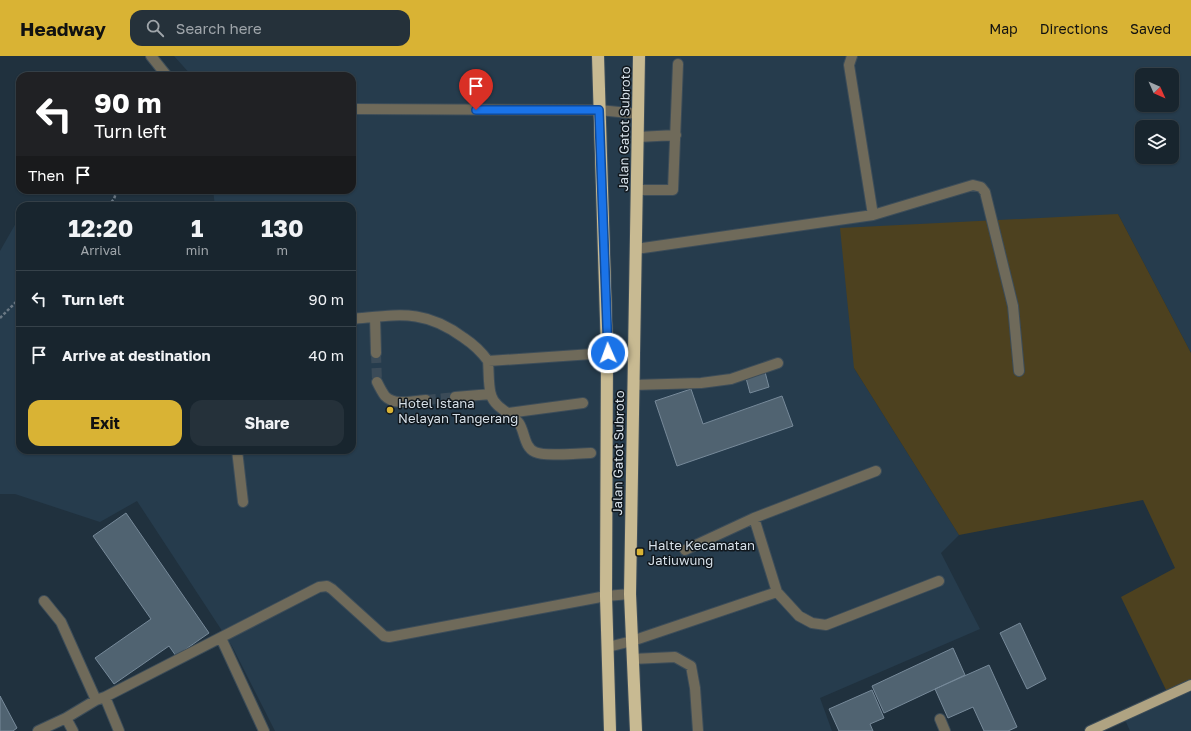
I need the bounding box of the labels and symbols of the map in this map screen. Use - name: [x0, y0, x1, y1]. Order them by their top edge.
- street label: Jalan Gatot Subroto: [615, 66, 633, 192]
- north arrow: [1135, 68, 1179, 112]
- pin: [459, 69, 493, 110]
- position arrow: [587, 332, 629, 374]
- street label: Jalan Gatot Subroto: [609, 390, 627, 516]
- place label: Hotel Istana Nelayan Tangerang: [398, 395, 518, 426]
- marker: Hotel Istana Nelayan Tangerang: [385, 405, 395, 415]
- place label: Halte Kecamatan Jatiuwung: [648, 537, 755, 568]
- marker: Halte Kecamatan Jatiuwung: [635, 547, 645, 557]

